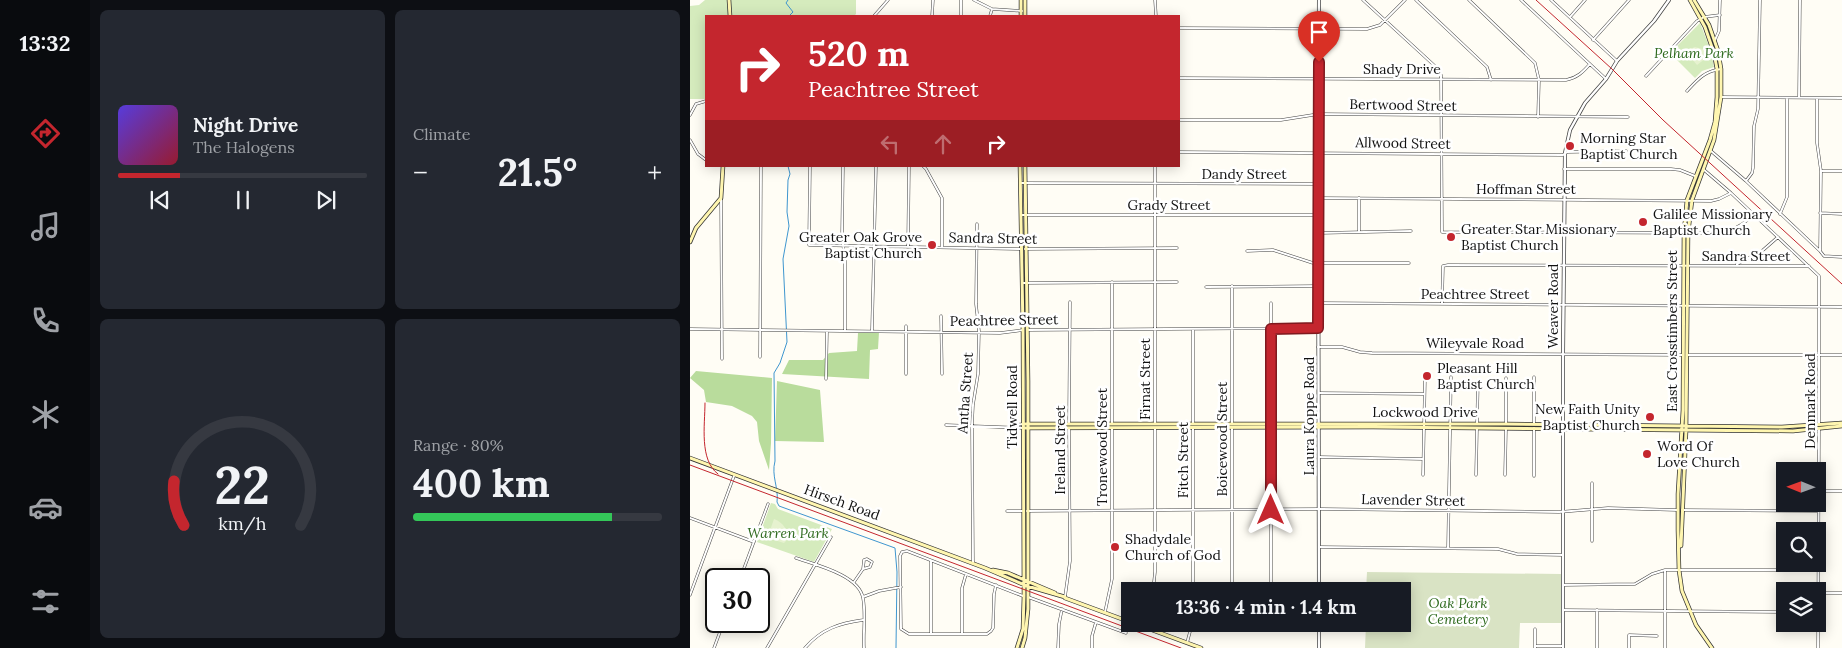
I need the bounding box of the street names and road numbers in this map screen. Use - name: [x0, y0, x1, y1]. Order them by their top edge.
- street label: Shady Drive: [1363, 60, 1441, 78]
- street label: Bertwood Street: [1349, 95, 1457, 115]
- street label: Allwood Street: [1354, 133, 1451, 153]
- street label: Dandy Street: [1201, 165, 1287, 183]
- street label: Hoffman Street: [1476, 180, 1577, 198]
- street label: Grady Street: [1128, 196, 1211, 214]
- street label: Sandra Street: [949, 228, 1038, 248]
- street label: Sandra Street: [1702, 247, 1791, 265]
- street label: East Crosstimbers Street: [1663, 249, 1681, 412]
- street label: Weaver Road: [1544, 264, 1562, 348]
- street label: Peachtree Street: [1421, 285, 1530, 303]
- street label: Peachtree Street: [949, 310, 1059, 330]
- street label: Wileyvale Road: [1426, 334, 1524, 352]
- street label: Firnat Street: [1136, 337, 1154, 420]
- street label: Antha Street: [953, 351, 977, 435]
- street label: Denmark Road: [1801, 353, 1819, 449]
- street label: Laura Koppe Road: [1300, 357, 1318, 475]
- street label: Tidwell Road: [1003, 365, 1021, 449]
- street label: Boicewood Street: [1213, 381, 1231, 496]
- street label: Tronewood Street: [1093, 387, 1111, 506]
- street label: Lockwood Drive: [1372, 403, 1478, 421]
- street label: Ireland Street: [1051, 405, 1069, 495]
- street label: Fitch Street: [1174, 421, 1192, 498]
- street label: Hirsch Road: [802, 480, 882, 524]
- street label: Lavender Street: [1361, 490, 1466, 510]

